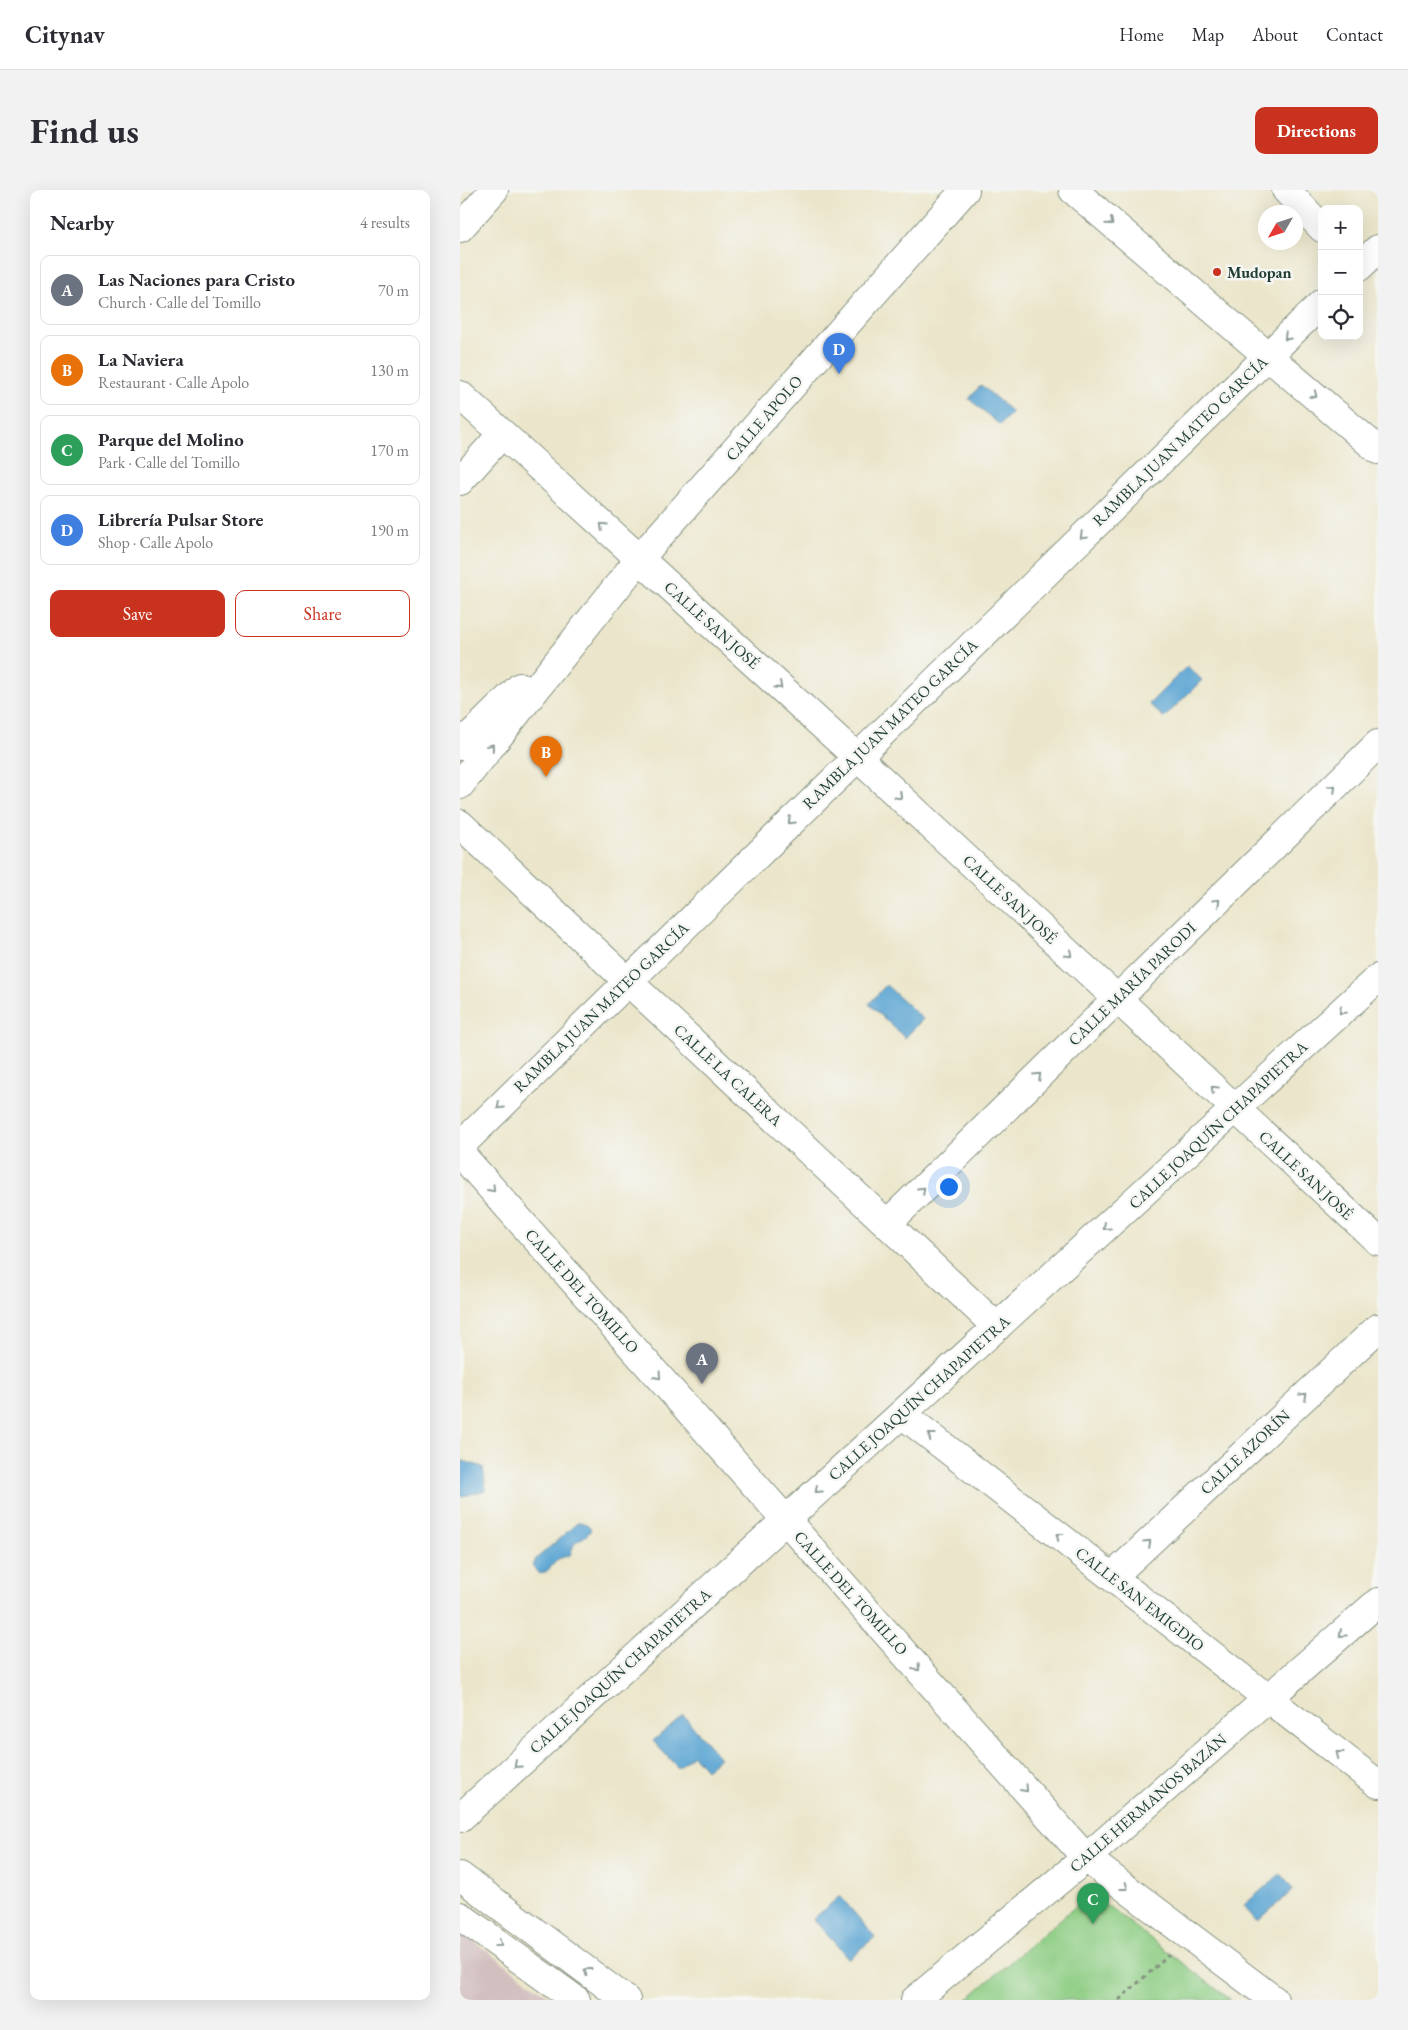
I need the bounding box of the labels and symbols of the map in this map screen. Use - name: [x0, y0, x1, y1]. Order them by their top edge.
- north arrow: [1258, 205, 1303, 250]
- one-way arrow: [1105, 216, 1114, 225]
- place label: Mudopan: [1227, 262, 1292, 283]
- marker: Mudopan: [1211, 266, 1223, 278]
- one-way arrow: [1283, 331, 1292, 340]
- pin: D: [823, 333, 855, 374]
- street label: RAMBLA JUAN MATEO GARCÍA: [1088, 351, 1273, 530]
- street label: CALLE APOLO: [721, 371, 807, 465]
- one-way arrow: [1308, 390, 1317, 398]
- one-way arrow: [600, 523, 609, 532]
- one-way arrow: [1079, 530, 1088, 539]
- street label: CALLE SAN JOSÉ: [660, 576, 764, 674]
- street label: RAMBLA JUAN MATEO GARCÍA: [798, 634, 983, 813]
- one-way arrow: [774, 680, 783, 689]
- pin: B: [530, 736, 562, 777]
- one-way arrow: [485, 744, 493, 753]
- one-way arrow: [1327, 785, 1336, 794]
- one-way arrow: [894, 790, 903, 799]
- one-way arrow: [788, 815, 797, 824]
- street label: CALLE SAN JOSÉ: [958, 850, 1062, 948]
- one-way arrow: [1211, 899, 1220, 908]
- street label: RAMBLA JUAN MATEO GARCÍA: [509, 917, 694, 1096]
- street label: CALLE MARÍA PARODI: [1064, 917, 1201, 1050]
- one-way arrow: [1064, 949, 1073, 958]
- one-way arrow: [1339, 1005, 1348, 1014]
- street label: CALLE LA CALERA: [669, 1019, 787, 1131]
- street label: CALLE JOAQUÍN CHAPAPIETRA: [1124, 1036, 1313, 1214]
- one-way arrow: [1032, 1073, 1041, 1082]
- one-way arrow: [1210, 1086, 1219, 1095]
- one-way arrow: [497, 1100, 506, 1109]
- street label: CALLE SAN JOSÉ: [1254, 1126, 1358, 1224]
- your location: [936, 1174, 962, 1200]
- one-way arrow: [487, 1183, 495, 1192]
- one-way arrow: [916, 1187, 925, 1196]
- one-way arrow: [1103, 1221, 1112, 1230]
- street label: CALLE DEL TOMILLO: [521, 1224, 643, 1358]
- street label: CALLE JOAQUÍN CHAPAPIETRA: [824, 1310, 1015, 1485]
- pin: A: [686, 1343, 718, 1384]
- one-way arrow: [652, 1370, 661, 1379]
- one-way arrow: [1299, 1393, 1308, 1402]
- street label: CALLE AZORÍN: [1195, 1405, 1295, 1499]
- one-way arrow: [928, 1434, 937, 1442]
- one-way arrow: [815, 1484, 824, 1493]
- street label: CALLE DEL TOMILLO: [790, 1526, 912, 1660]
- one-way arrow: [1055, 1533, 1065, 1542]
- one-way arrow: [1142, 1540, 1151, 1549]
- street label: CALLE SAN EMIGDIO: [1071, 1542, 1209, 1656]
- street label: CALLE JOAQUÍN CHAPAPIETRA: [525, 1583, 716, 1758]
- one-way arrow: [1338, 1628, 1347, 1637]
- one-way arrow: [911, 1662, 920, 1671]
- street label: CALLE HERMANOS BAZÁN: [1065, 1729, 1231, 1877]
- one-way arrow: [1336, 1751, 1345, 1760]
- one-way arrow: [514, 1759, 523, 1768]
- one-way arrow: [1019, 1784, 1028, 1793]
- one-way arrow: [1119, 1881, 1129, 1890]
- pin: C: [1077, 1883, 1109, 1924]
- one-way arrow: [493, 1938, 503, 1947]
- one-way arrow: [583, 1968, 593, 1977]

